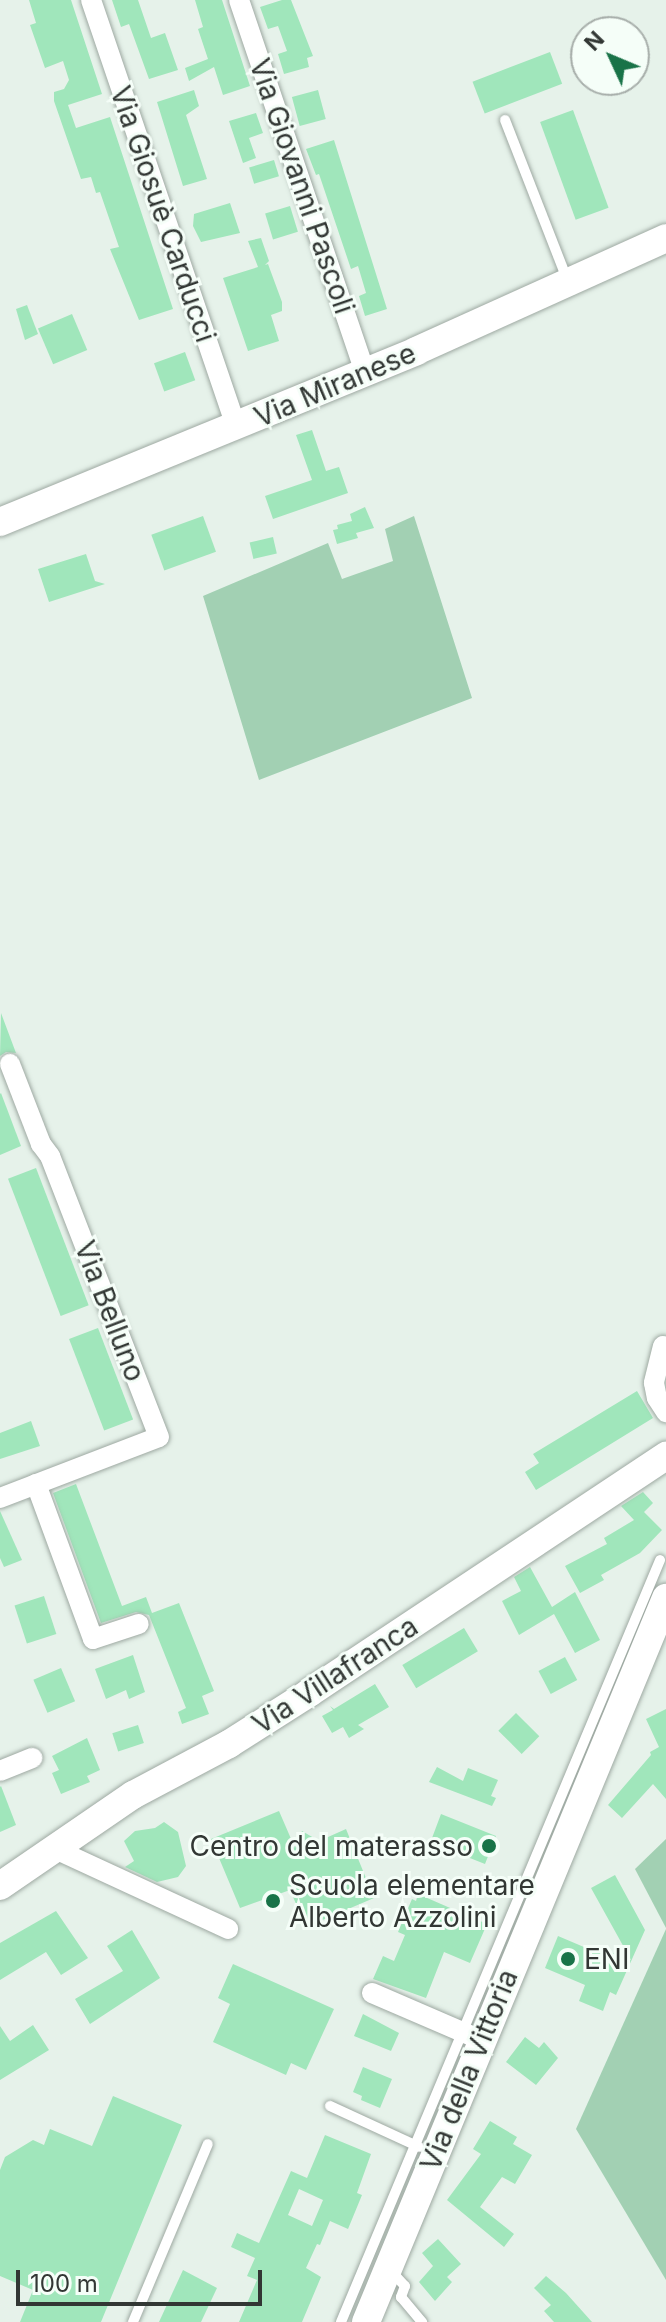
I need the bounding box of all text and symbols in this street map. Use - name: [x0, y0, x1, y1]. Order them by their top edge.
- north arrow: [570, 16, 650, 96]
- text: N: [579, 26, 609, 56]
- street label: Via Giovanni Pascoli: [243, 54, 361, 318]
- street label: Via Giosuè Carducci: [103, 82, 223, 346]
- street label: Via Miranese: [249, 336, 421, 434]
- street label: Via Belluno: [68, 1236, 152, 1386]
- street label: Via Villafranca: [246, 1609, 424, 1741]
- place label: Centro del materasso: [190, 1829, 473, 1863]
- marker: Centro del materasso: [480, 1837, 498, 1855]
- place label: Scuola elementare Alberto Azzolini: [289, 1868, 535, 1934]
- marker: Scuola elementare Alberto Azzolini: [264, 1892, 282, 1910]
- place label: ENI: [584, 1942, 629, 1976]
- marker: ENI: [559, 1950, 577, 1968]
- street label: Via della Vittoria: [413, 1964, 525, 2176]
- scale bar: [20, 2254, 266, 2304]
- text: 100 m: [30, 2269, 98, 2298]

